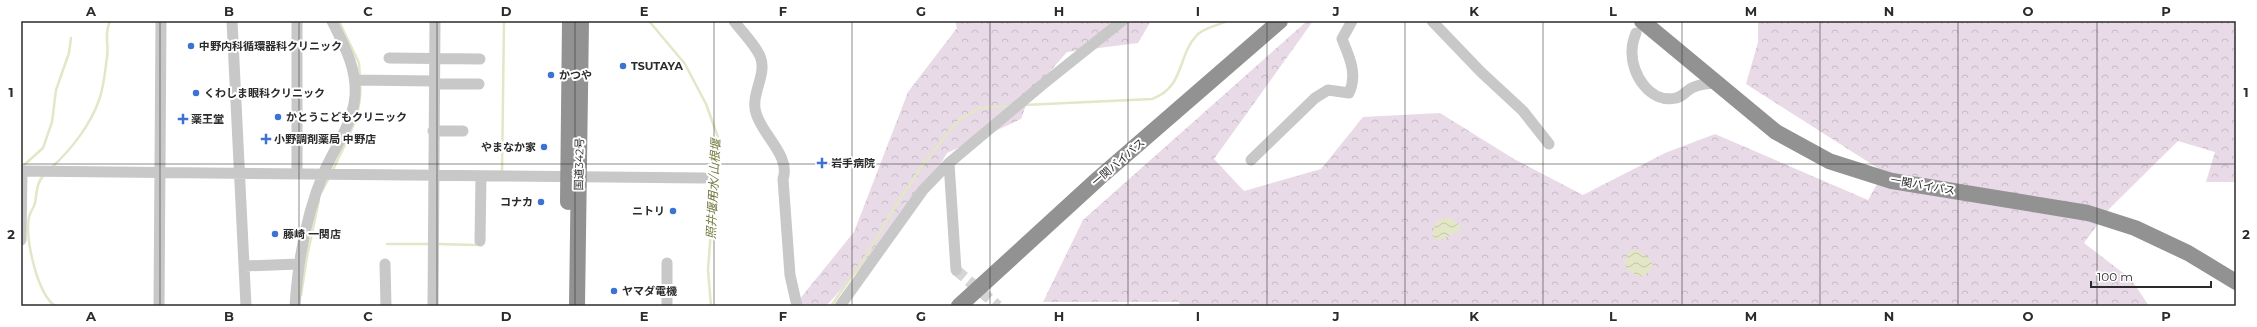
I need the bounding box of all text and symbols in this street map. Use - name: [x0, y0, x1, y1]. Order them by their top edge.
- text: A: [85, 3, 97, 19]
- text: B: [224, 3, 234, 19]
- text: C: [363, 3, 373, 19]
- text: D: [501, 3, 512, 19]
- text: E: [640, 3, 649, 19]
- text: F: [779, 3, 787, 19]
- text: G: [916, 3, 926, 19]
- text: H: [1054, 3, 1064, 19]
- text: I: [1196, 3, 1200, 19]
- text: J: [1331, 3, 1340, 19]
- text: K: [1469, 3, 1479, 19]
- text: L: [1609, 3, 1617, 19]
- text: M: [1745, 3, 1757, 19]
- text: N: [1884, 3, 1894, 19]
- text: O: [2023, 3, 2034, 19]
- text: P: [2161, 3, 2171, 19]
- place label: 中野内科循環器科クリニック: [199, 39, 342, 53]
- marker: 中野内科循環器科クリニック: [186, 41, 196, 51]
- place label: TSUTAYA: [631, 59, 683, 73]
- marker: TSUTAYA: [618, 61, 628, 71]
- place label: かつや: [559, 68, 592, 82]
- marker: かつや: [546, 70, 556, 80]
- text: 1: [8, 84, 14, 100]
- text: 1: [2243, 84, 2249, 100]
- place label: くわしま眼科クリニック: [204, 86, 325, 100]
- marker: くわしま眼科クリニック: [191, 88, 201, 98]
- place label: かとうこどもクリニック: [286, 110, 407, 124]
- place label: 薬王堂: [191, 112, 224, 126]
- marker: かとうこどもクリニック: [273, 112, 283, 122]
- marker: 薬王堂: [178, 114, 188, 124]
- place label: 小野調剤薬局 中野店: [274, 132, 376, 146]
- marker: 小野調剤薬局 中野店: [261, 134, 271, 144]
- street label: 一関バイパス: [1089, 135, 1147, 189]
- water label: 照井堰用水/山根堰: [703, 137, 723, 239]
- street label: 国道342号: [572, 138, 586, 190]
- place label: やまなか家: [481, 140, 536, 154]
- marker: やまなか家: [539, 142, 549, 152]
- place label: 岩手病院: [831, 156, 875, 170]
- marker: 岩手病院: [816, 157, 828, 169]
- street label: 一関バイパス: [1889, 172, 1957, 198]
- place label: コナカ: [500, 195, 533, 209]
- marker: コナカ: [536, 197, 546, 207]
- place label: ニトリ: [632, 204, 665, 218]
- marker: ニトリ: [668, 206, 678, 216]
- text: 2: [7, 226, 15, 242]
- text: 2: [2242, 226, 2250, 242]
- place label: 藤崎 一関店: [283, 227, 341, 241]
- marker: 藤崎 一関店: [270, 229, 280, 239]
- scale bar: [2091, 263, 2211, 289]
- text: 100 m: [2097, 269, 2133, 284]
- place label: ヤマダ電機: [622, 284, 677, 298]
- marker: ヤマダ電機: [609, 286, 619, 296]
- text: A: [85, 308, 97, 324]
- text: B: [224, 308, 234, 324]
- text: C: [363, 308, 373, 324]
- text: D: [501, 308, 512, 324]
- text: E: [640, 308, 649, 324]
- text: F: [779, 308, 787, 324]
- text: G: [916, 308, 926, 324]
- text: H: [1054, 308, 1064, 324]
- text: I: [1196, 308, 1200, 324]
- text: J: [1331, 308, 1340, 324]
- text: K: [1469, 308, 1479, 324]
- text: L: [1609, 308, 1617, 324]
- text: M: [1745, 308, 1757, 324]
- text: N: [1884, 308, 1894, 324]
- text: O: [2023, 308, 2034, 324]
- text: P: [2161, 308, 2171, 324]

